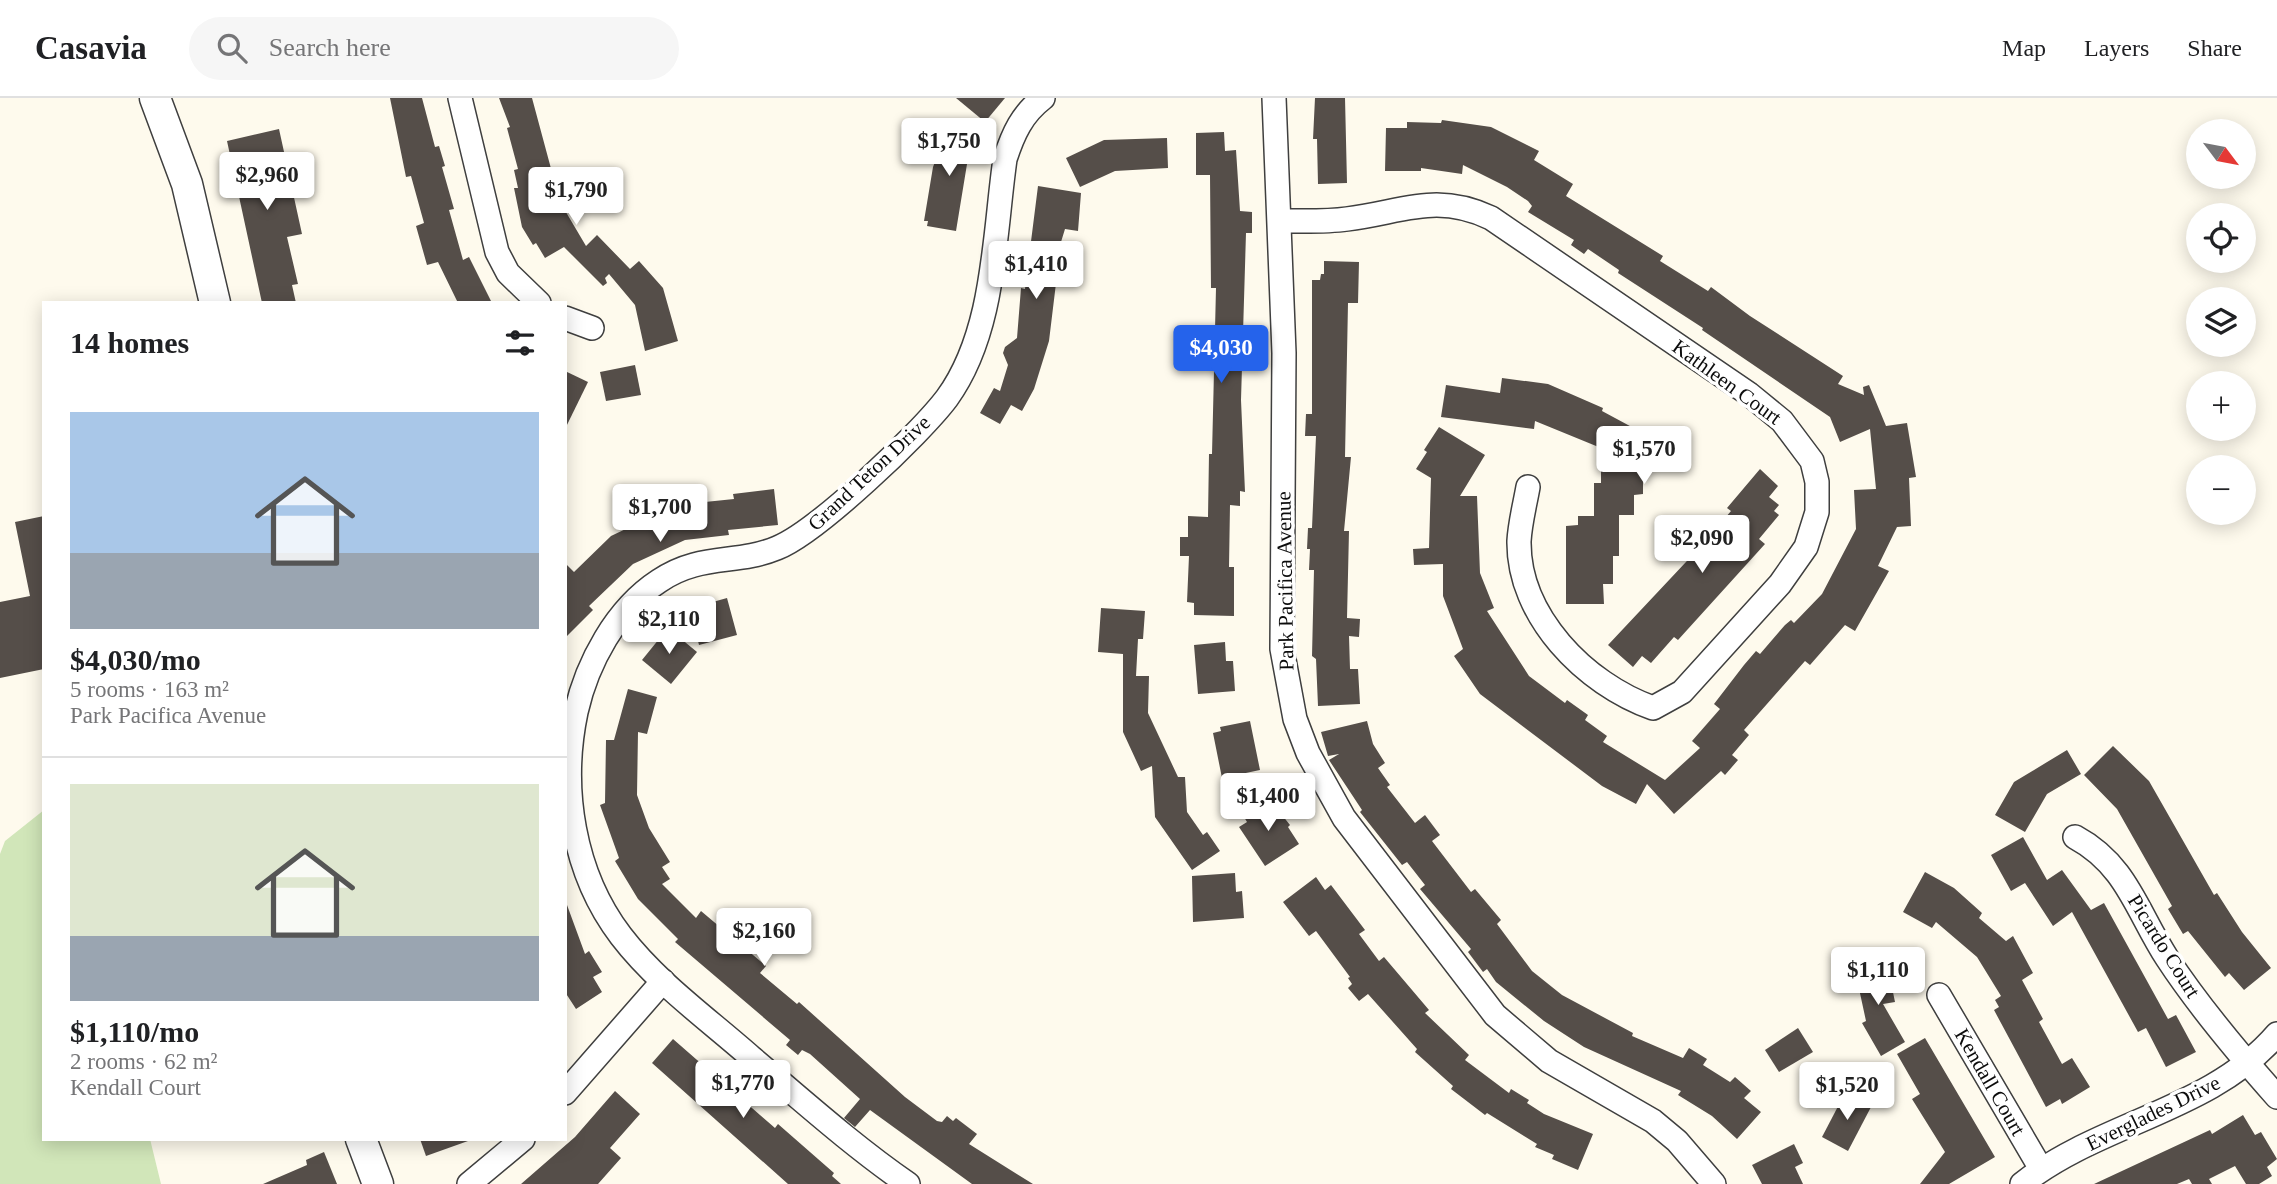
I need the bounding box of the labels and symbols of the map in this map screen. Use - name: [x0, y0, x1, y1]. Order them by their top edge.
- pin: $1,750: [892, 118, 1006, 178]
- north arrow: [2186, 119, 2256, 189]
- pin: $2,960: [210, 152, 324, 212]
- pin: $1,790: [519, 167, 633, 227]
- pin: $1,410: [979, 242, 1093, 301]
- pin: $4,030: [1164, 326, 1278, 385]
- street label: Kathleen Court: [1668, 334, 1786, 430]
- street label: Grand Teton Drive: [803, 410, 935, 536]
- pin: $1,570: [1587, 426, 1701, 486]
- pin: $1,700: [603, 484, 717, 544]
- street label: Park Pacifica Avenue: [1271, 491, 1299, 671]
- pin: $2,090: [1645, 516, 1759, 575]
- pin: $2,110: [612, 596, 726, 656]
- pin: $1,400: [1211, 774, 1325, 833]
- street label: Picardo Court: [2123, 890, 2205, 1002]
- pin: $2,160: [707, 908, 821, 968]
- pin: $1,110: [1821, 948, 1935, 1007]
- street label: Kendall Court: [1950, 1024, 2030, 1140]
- pin: $1,770: [686, 1060, 800, 1120]
- pin: $1,520: [1790, 1062, 1904, 1122]
- street label: Everglades Drive: [2082, 1070, 2224, 1156]

